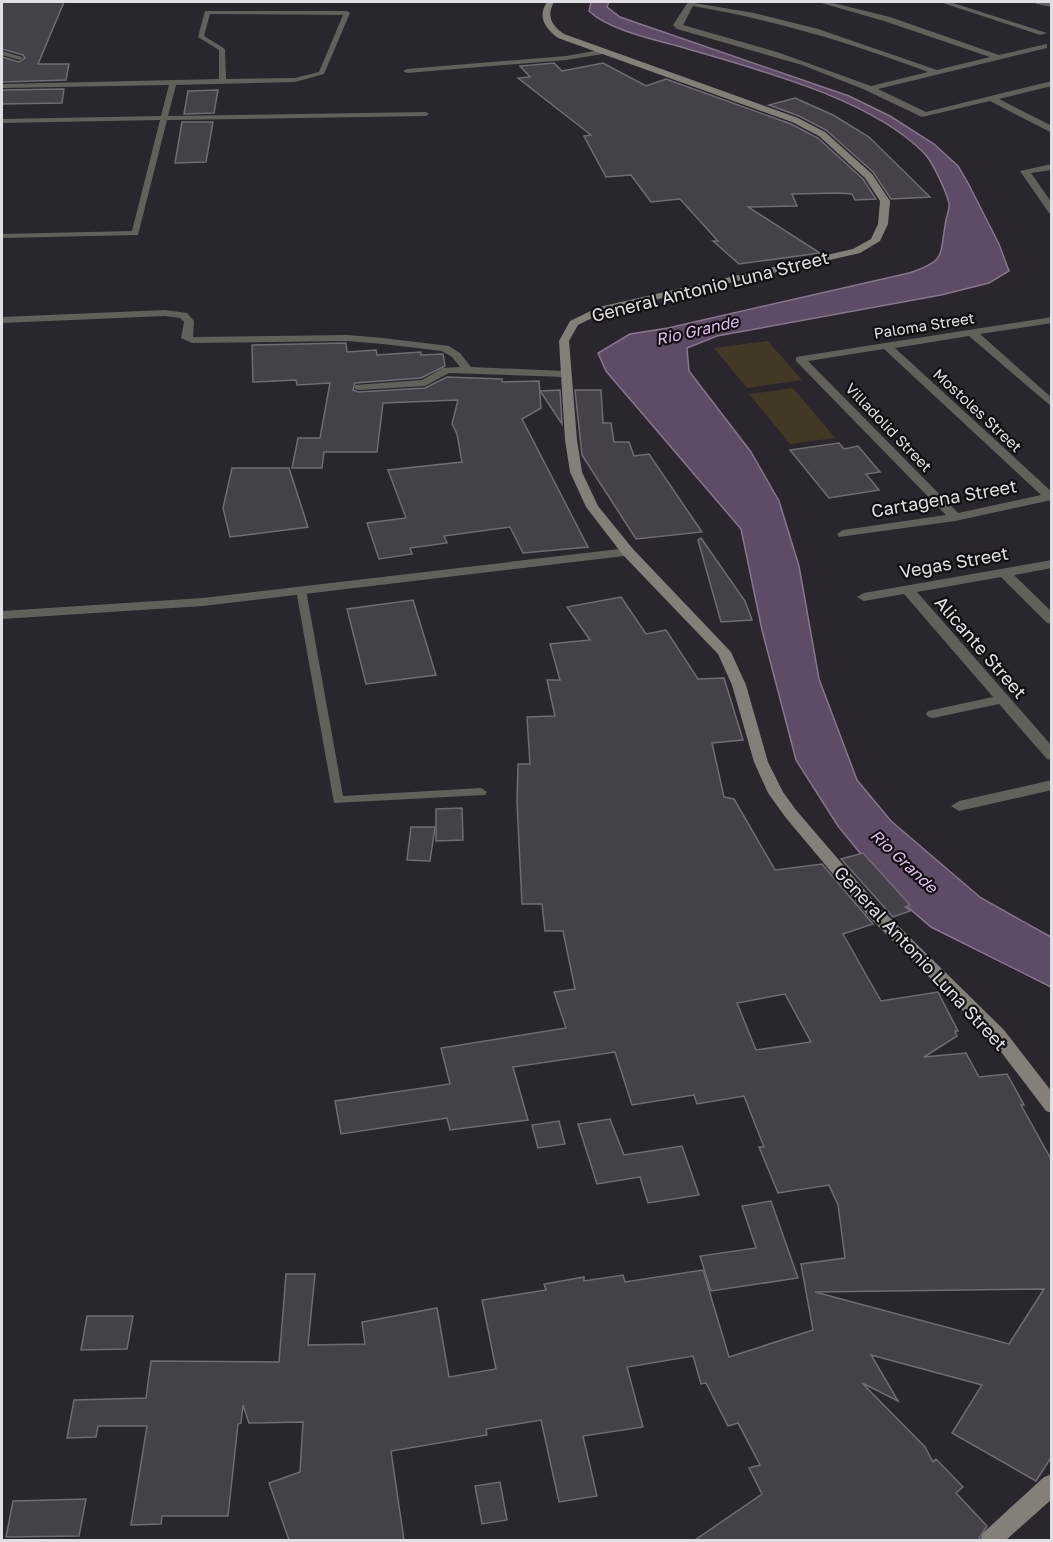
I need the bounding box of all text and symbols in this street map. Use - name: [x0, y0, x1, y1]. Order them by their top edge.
- street label: General Antonio Luna Street: [589, 246, 831, 326]
- street label: Paloma Street: [872, 308, 976, 342]
- water label: Rio Grande: [654, 310, 742, 349]
- street label: Mostoles Street: [930, 364, 1026, 456]
- street label: Villadolid Street: [842, 379, 936, 475]
- street label: Cartagena Street: [869, 474, 1019, 522]
- street label: Vegas Street: [898, 542, 1010, 582]
- street label: Alicante Street: [931, 591, 1031, 703]
- water label: Rio Grande: [866, 825, 943, 898]
- street label: General Antonio Luna Street: [830, 861, 1012, 1055]

